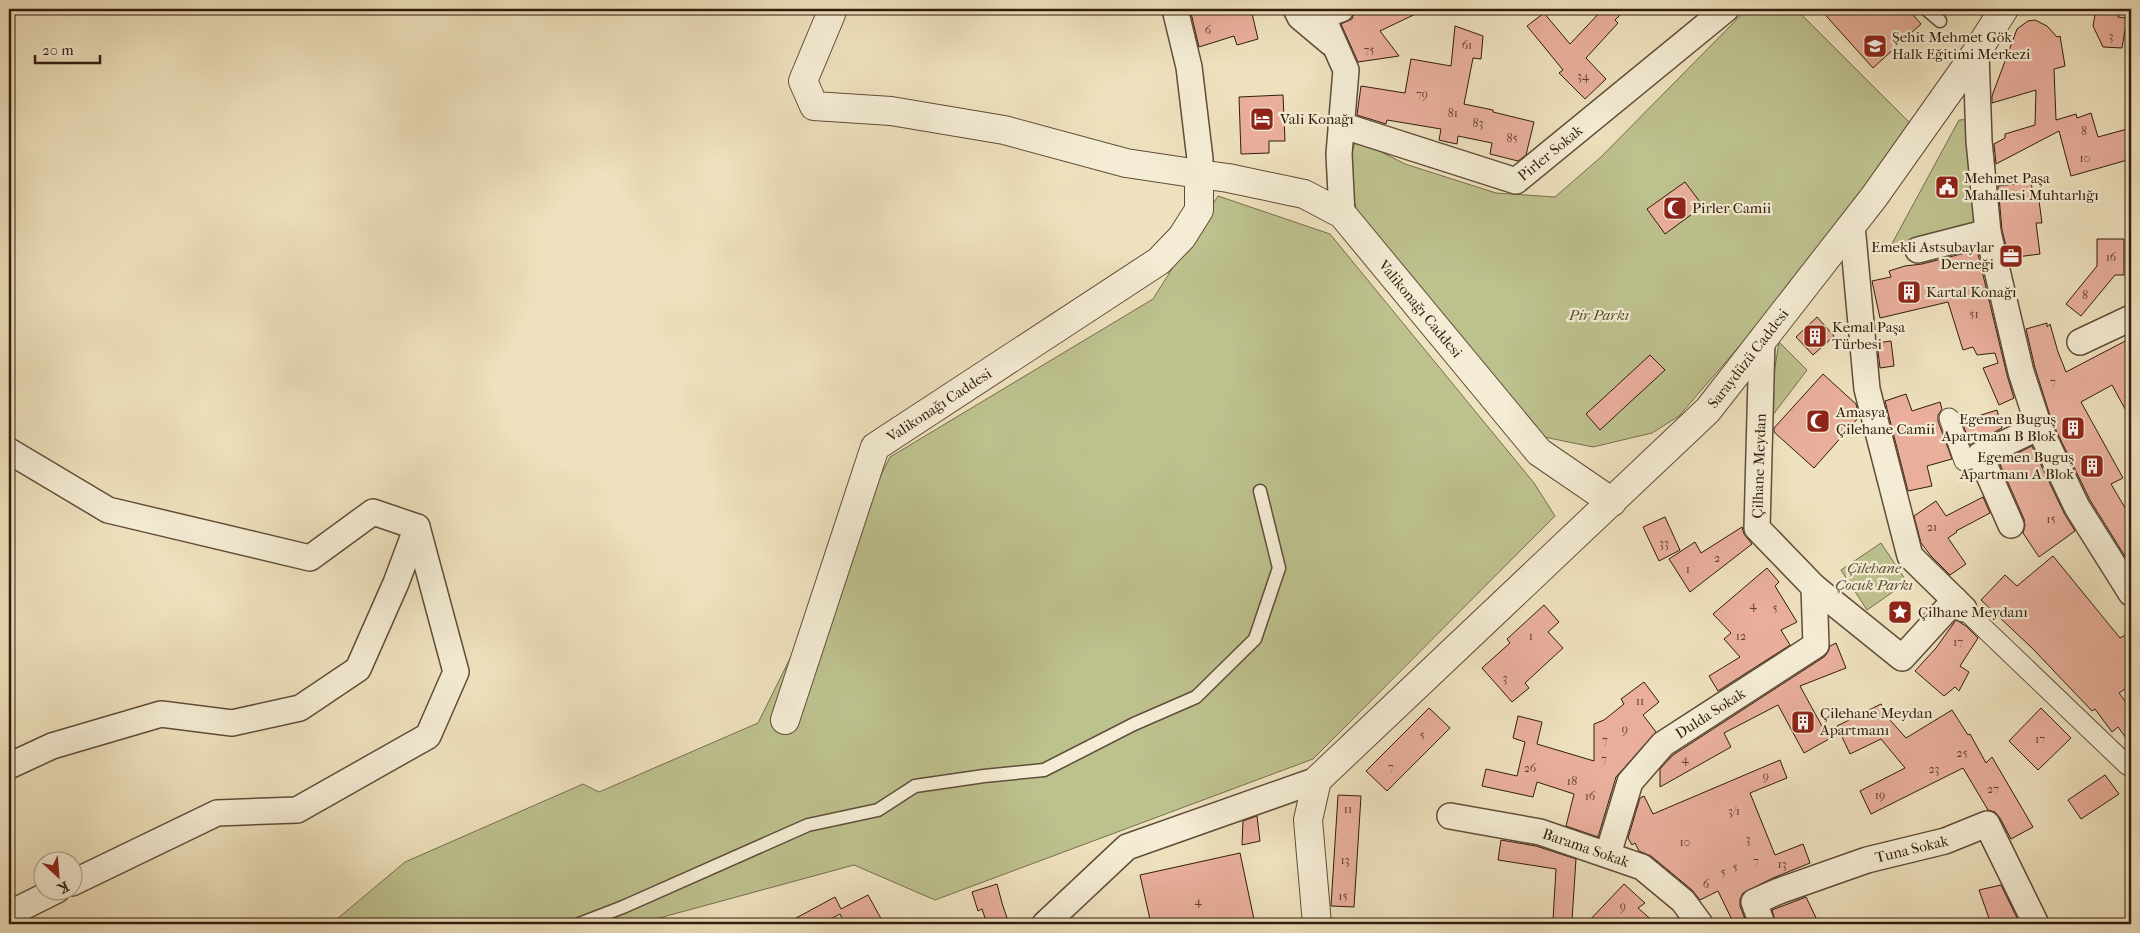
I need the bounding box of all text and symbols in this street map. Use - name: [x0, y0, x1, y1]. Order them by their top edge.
- house number: 6: [1205, 23, 1212, 37]
- place label: Şehit Mehmet Gök Halk Eğitimi Merkezi: [1892, 28, 2031, 63]
- house number: 3: [2109, 29, 2114, 43]
- scale bar: [35, 32, 100, 64]
- school or university icon: Şehit Mehmet Gök Halk Eğitimi Merkezi: [1862, 33, 1888, 59]
- house number: 61: [1462, 38, 1472, 52]
- text: 20 m: [42, 41, 74, 59]
- house number: 75: [1364, 43, 1374, 57]
- house number: 34: [1577, 69, 1590, 83]
- house number: 79: [1416, 87, 1428, 101]
- hotel icon: Vali Konağı: [1249, 106, 1275, 132]
- house number: 81: [1448, 106, 1458, 120]
- place label: Vali Konağı: [1279, 110, 1354, 128]
- house number: 83: [1473, 116, 1484, 130]
- street label: Pirler Sokak: [1514, 121, 1587, 185]
- house number: 8: [2081, 124, 2087, 138]
- house number: 85: [1506, 131, 1518, 145]
- house number: 10: [2080, 151, 2090, 165]
- place label: Mehmet Paşa Mahallesi Muhtarlığı: [1964, 169, 2099, 204]
- public building icon: Mehmet Paşa Mahallesi Muhtarlığı: [1934, 174, 1960, 200]
- mosque icon: Pirler Camii: [1662, 195, 1688, 221]
- place label: Pirler Camii: [1692, 199, 1772, 217]
- place label: Emekli Astsubaylar Derneği: [1871, 238, 1995, 273]
- office icon: Emekli Astsubaylar Derneği: [1998, 243, 2024, 269]
- house number: 16: [2106, 250, 2117, 264]
- street label: Valikonağı Caddesi: [1374, 255, 1466, 362]
- building icon: Kartal Konağı: [1896, 279, 1922, 305]
- place label: Kartal Konağı: [1926, 283, 2017, 301]
- house number: 8: [2082, 288, 2088, 302]
- street label: Saraydüzü Caddesi: [1704, 305, 1793, 412]
- park label: Pir Parkı: [1568, 306, 1629, 324]
- house number: 51: [1969, 307, 1979, 321]
- place label: Kemal Paşa Türbesi: [1832, 318, 1906, 353]
- building icon: Kemal Paşa Türbesi: [1802, 323, 1828, 349]
- street label: Valikonağı Caddesi: [882, 364, 995, 446]
- house number: 7: [2050, 375, 2056, 389]
- place label: Amasya Çilehane Camii: [1835, 403, 1935, 438]
- mosque icon: Amasya Çilehane Camii: [1805, 408, 1831, 434]
- place label: Egemen Buguş Apartmanı B Blok: [1941, 410, 2056, 445]
- street label: Çilhane Meydan: [1748, 413, 1770, 519]
- building icon: Egemen Buguş Apartmanı B Blok: [2060, 415, 2086, 441]
- place label: Egemen Buguş Apartmanı A Blok: [1959, 448, 2074, 483]
- building icon: Egemen Buguş Apartmanı A Blok: [2079, 453, 2105, 479]
- house number: 15: [2046, 512, 2056, 526]
- house number: 21: [1927, 520, 1937, 534]
- house number: 33: [1659, 536, 1669, 550]
- house number: 2: [1714, 551, 1720, 565]
- park label: Çilehane Çocuk Parkı: [1835, 559, 1913, 594]
- house number: 1: [1686, 562, 1690, 576]
- house number: 4: [1749, 598, 1757, 612]
- place icon: Çilhane Meydanı: [1887, 599, 1913, 625]
- house number: 5: [1772, 601, 1778, 615]
- place label: Çilhane Meydanı: [1918, 603, 2028, 621]
- house number: 1: [1529, 629, 1533, 643]
- house number: 12: [1736, 629, 1746, 643]
- house number: 17: [1953, 635, 1963, 649]
- house number: 3: [1503, 671, 1508, 685]
- street label: Dulda Sokak: [1672, 684, 1749, 743]
- house number: 11: [1636, 694, 1644, 708]
- place label: Çilehane Meydan Apartmanı: [1819, 704, 1933, 739]
- building icon: Çilehane Meydan Apartmanı: [1790, 709, 1816, 735]
- house number: 9: [1622, 722, 1628, 736]
- house number: 5: [1419, 728, 1425, 742]
- house number: 17: [2035, 732, 2045, 746]
- house number: 7: [1602, 733, 1608, 747]
- house number: 25: [1956, 746, 1968, 760]
- house number: 7: [1601, 752, 1607, 766]
- house number: 4: [1681, 752, 1689, 766]
- house number: 7: [1388, 760, 1394, 774]
- house number: 26: [1524, 761, 1537, 775]
- house number: 23: [1928, 762, 1940, 776]
- house number: 9: [1763, 769, 1769, 783]
- house number: 18: [1567, 774, 1577, 788]
- house number: 27: [1987, 782, 1999, 796]
- house number: 19: [1875, 788, 1885, 802]
- house number: 16: [1585, 789, 1596, 803]
- house number: 11: [1344, 802, 1352, 816]
- house number: 3/1: [1728, 804, 1740, 818]
- street label: Barama Sokak: [1540, 825, 1632, 871]
- street label: Tuna Sokak: [1873, 831, 1950, 867]
- house number: 3: [1746, 832, 1751, 846]
- house number: 10: [1680, 835, 1690, 849]
- north arrow: [32, 850, 82, 900]
- house number: 13: [1340, 853, 1350, 867]
- house number: 7: [1753, 854, 1759, 868]
- house number: 13: [1777, 857, 1787, 871]
- house number: 5: [1732, 860, 1738, 874]
- house number: 5: [1720, 865, 1726, 879]
- text: K: [54, 877, 72, 897]
- house number: 6: [1703, 877, 1710, 891]
- house number: 15: [1338, 889, 1348, 903]
- house number: 4: [1194, 894, 1202, 908]
- house number: 9: [1620, 899, 1626, 913]

